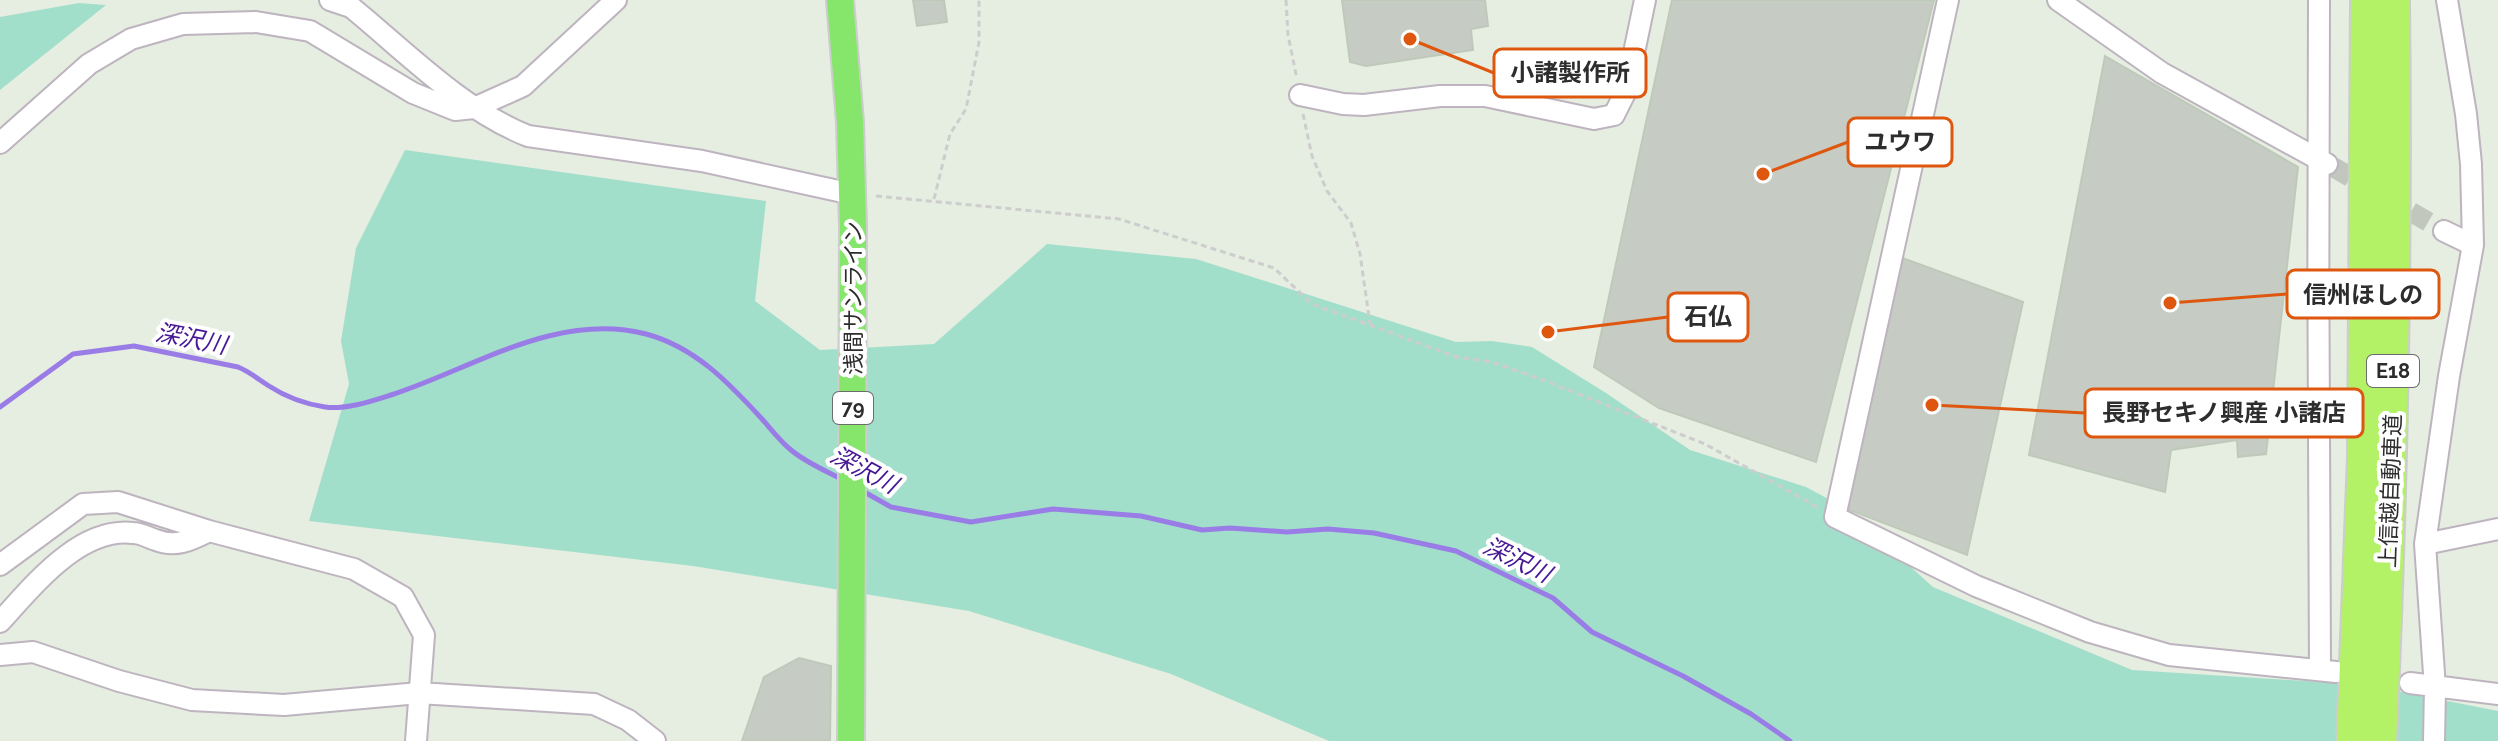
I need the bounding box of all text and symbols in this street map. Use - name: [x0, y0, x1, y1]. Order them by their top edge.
- callout: 小諸製作所: [1494, 49, 1646, 97]
- text: 小諸製作所: [1510, 58, 1630, 87]
- callout: ユウワ: [1848, 118, 1952, 166]
- text: ユウワ: [1864, 127, 1936, 156]
- street label: 浅間サンライン: [840, 221, 866, 375]
- callout: 信州ほしの: [2287, 270, 2439, 318]
- text: 信州ほしの: [2303, 280, 2423, 309]
- callout: 石仏: [1668, 293, 1748, 341]
- text: 石仏: [1684, 302, 1732, 331]
- water label: 深沢川: [153, 317, 232, 360]
- road number: E18: [2367, 355, 2419, 387]
- callout: 長野セキノ興産 小諸店: [2085, 389, 2363, 437]
- road number: 79: [833, 392, 873, 424]
- text: 長野セキノ興産 小諸店: [2102, 398, 2346, 427]
- street label: 上信越自動車道: [2374, 414, 2406, 568]
- water label: 深沢川: [826, 440, 905, 501]
- water label: 深沢川: [1479, 531, 1559, 590]

